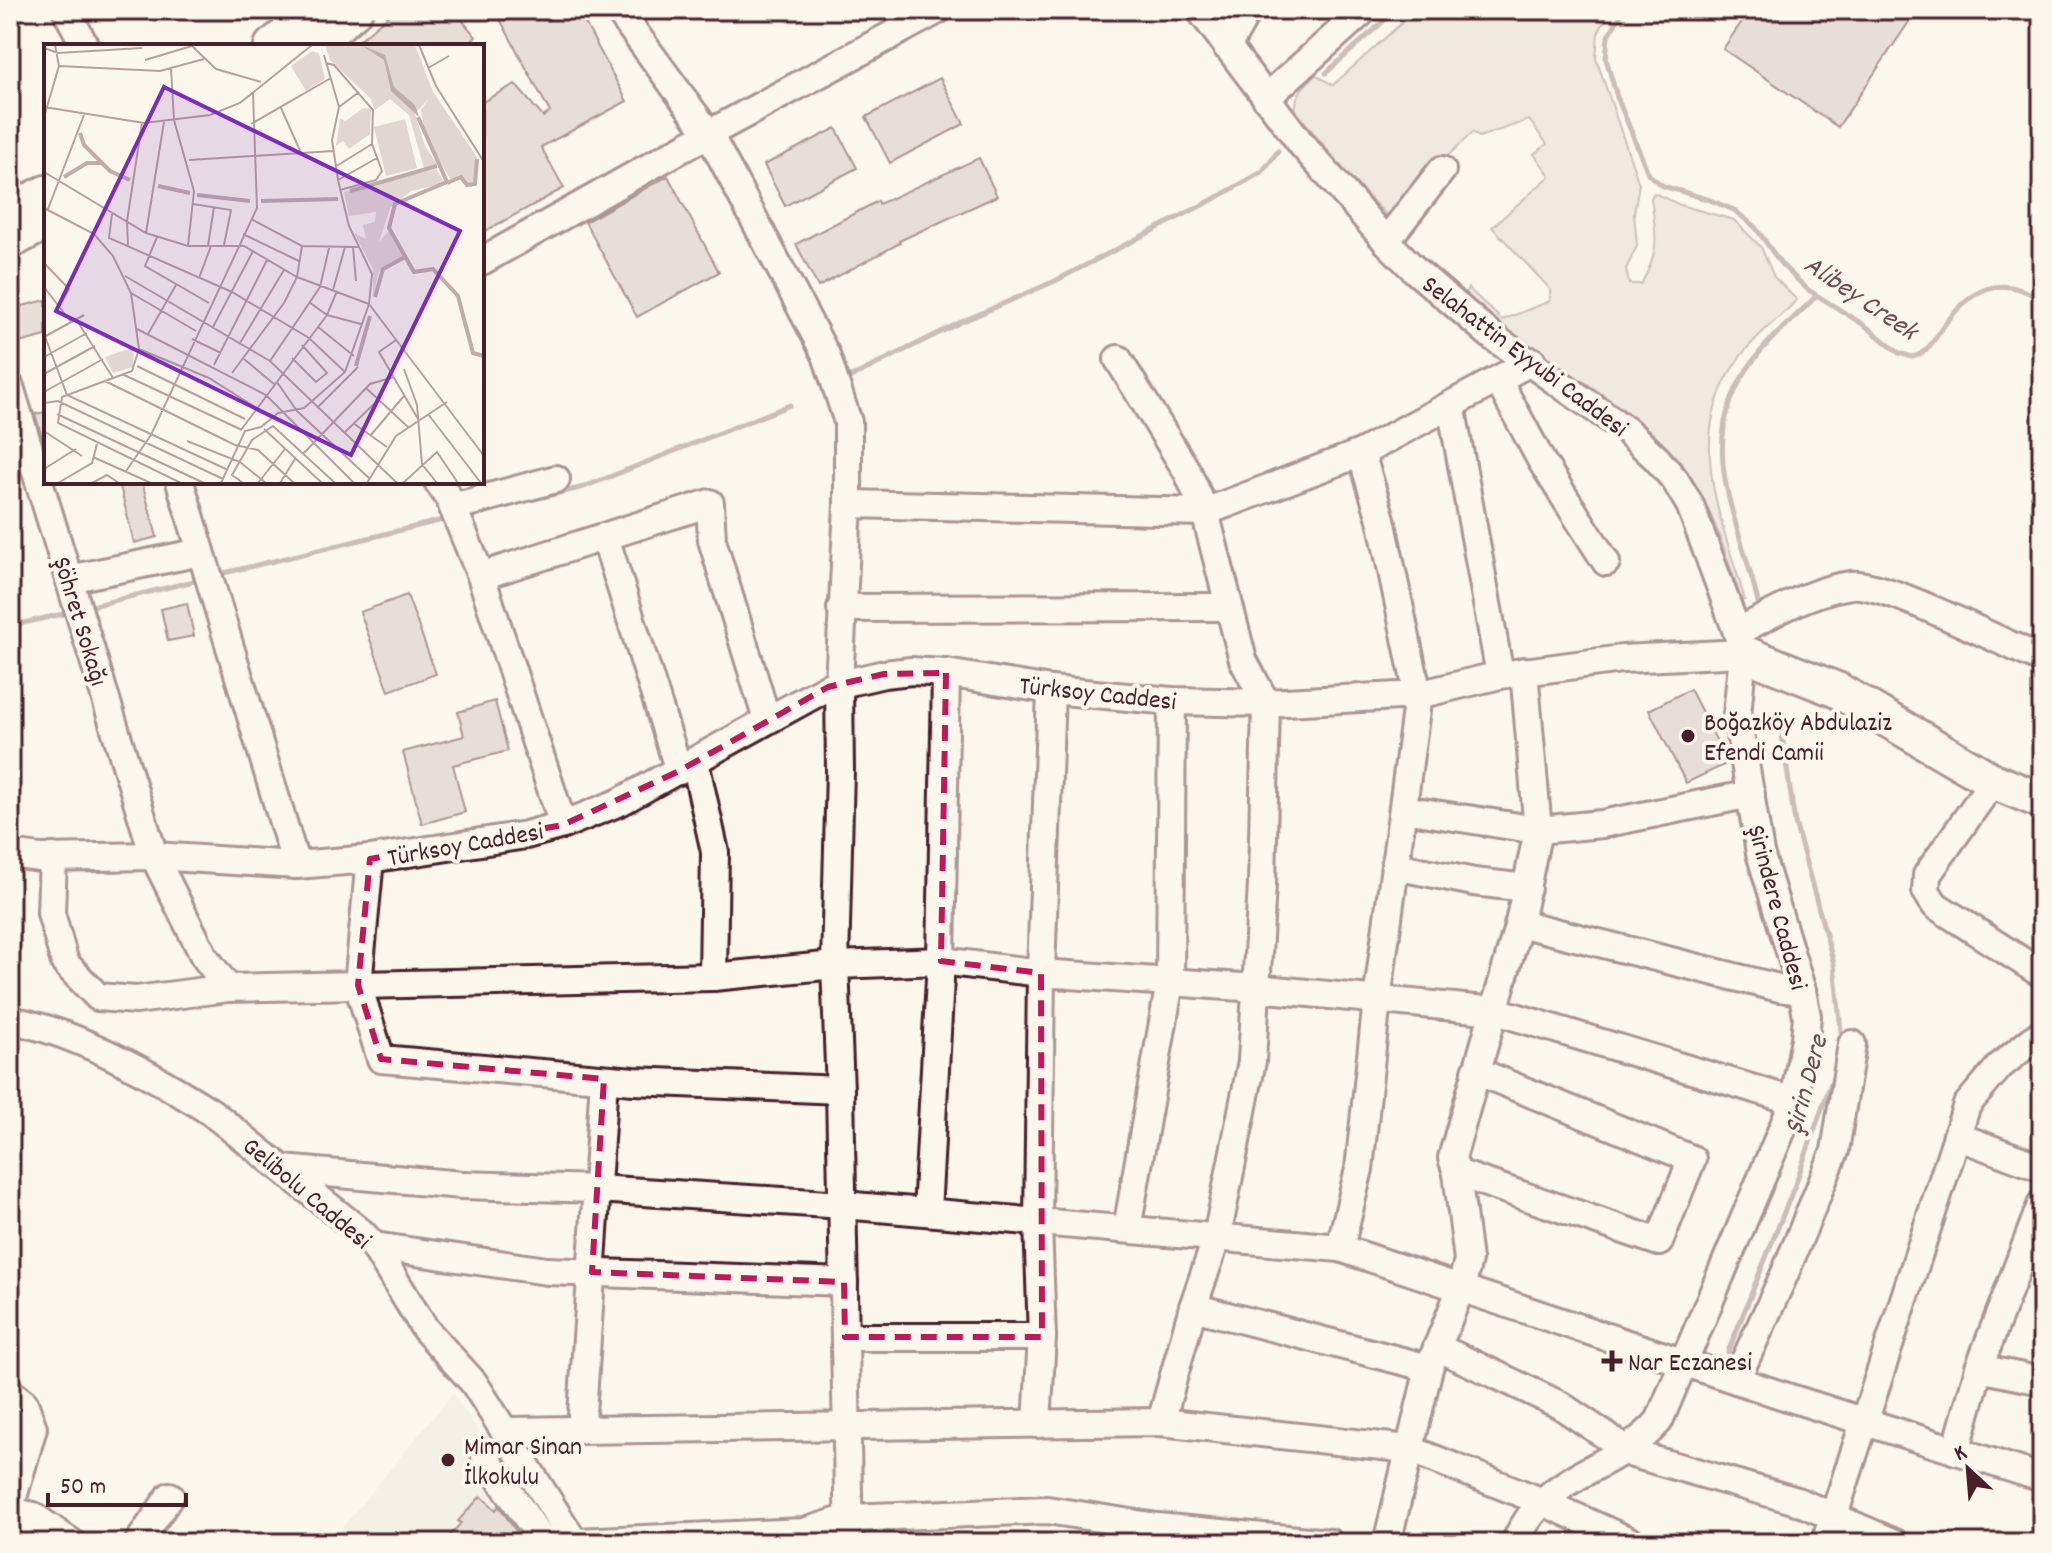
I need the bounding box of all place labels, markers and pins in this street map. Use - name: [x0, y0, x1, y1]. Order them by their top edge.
- place label: Boğazköy Abdulaziz Efendi Camii: [1704, 706, 1892, 773]
- marker: Boğazköy Abdulaziz Efendi Camii: [1679, 727, 1697, 745]
- place label: Nar Eczanesi: [1628, 1346, 1752, 1383]
- marker: Nar Eczanesi: [1603, 1352, 1621, 1370]
- place label: Mimar Sinan İlkokulu: [464, 1430, 582, 1497]
- marker: Mimar Sinan İlkokulu: [439, 1451, 457, 1469]

